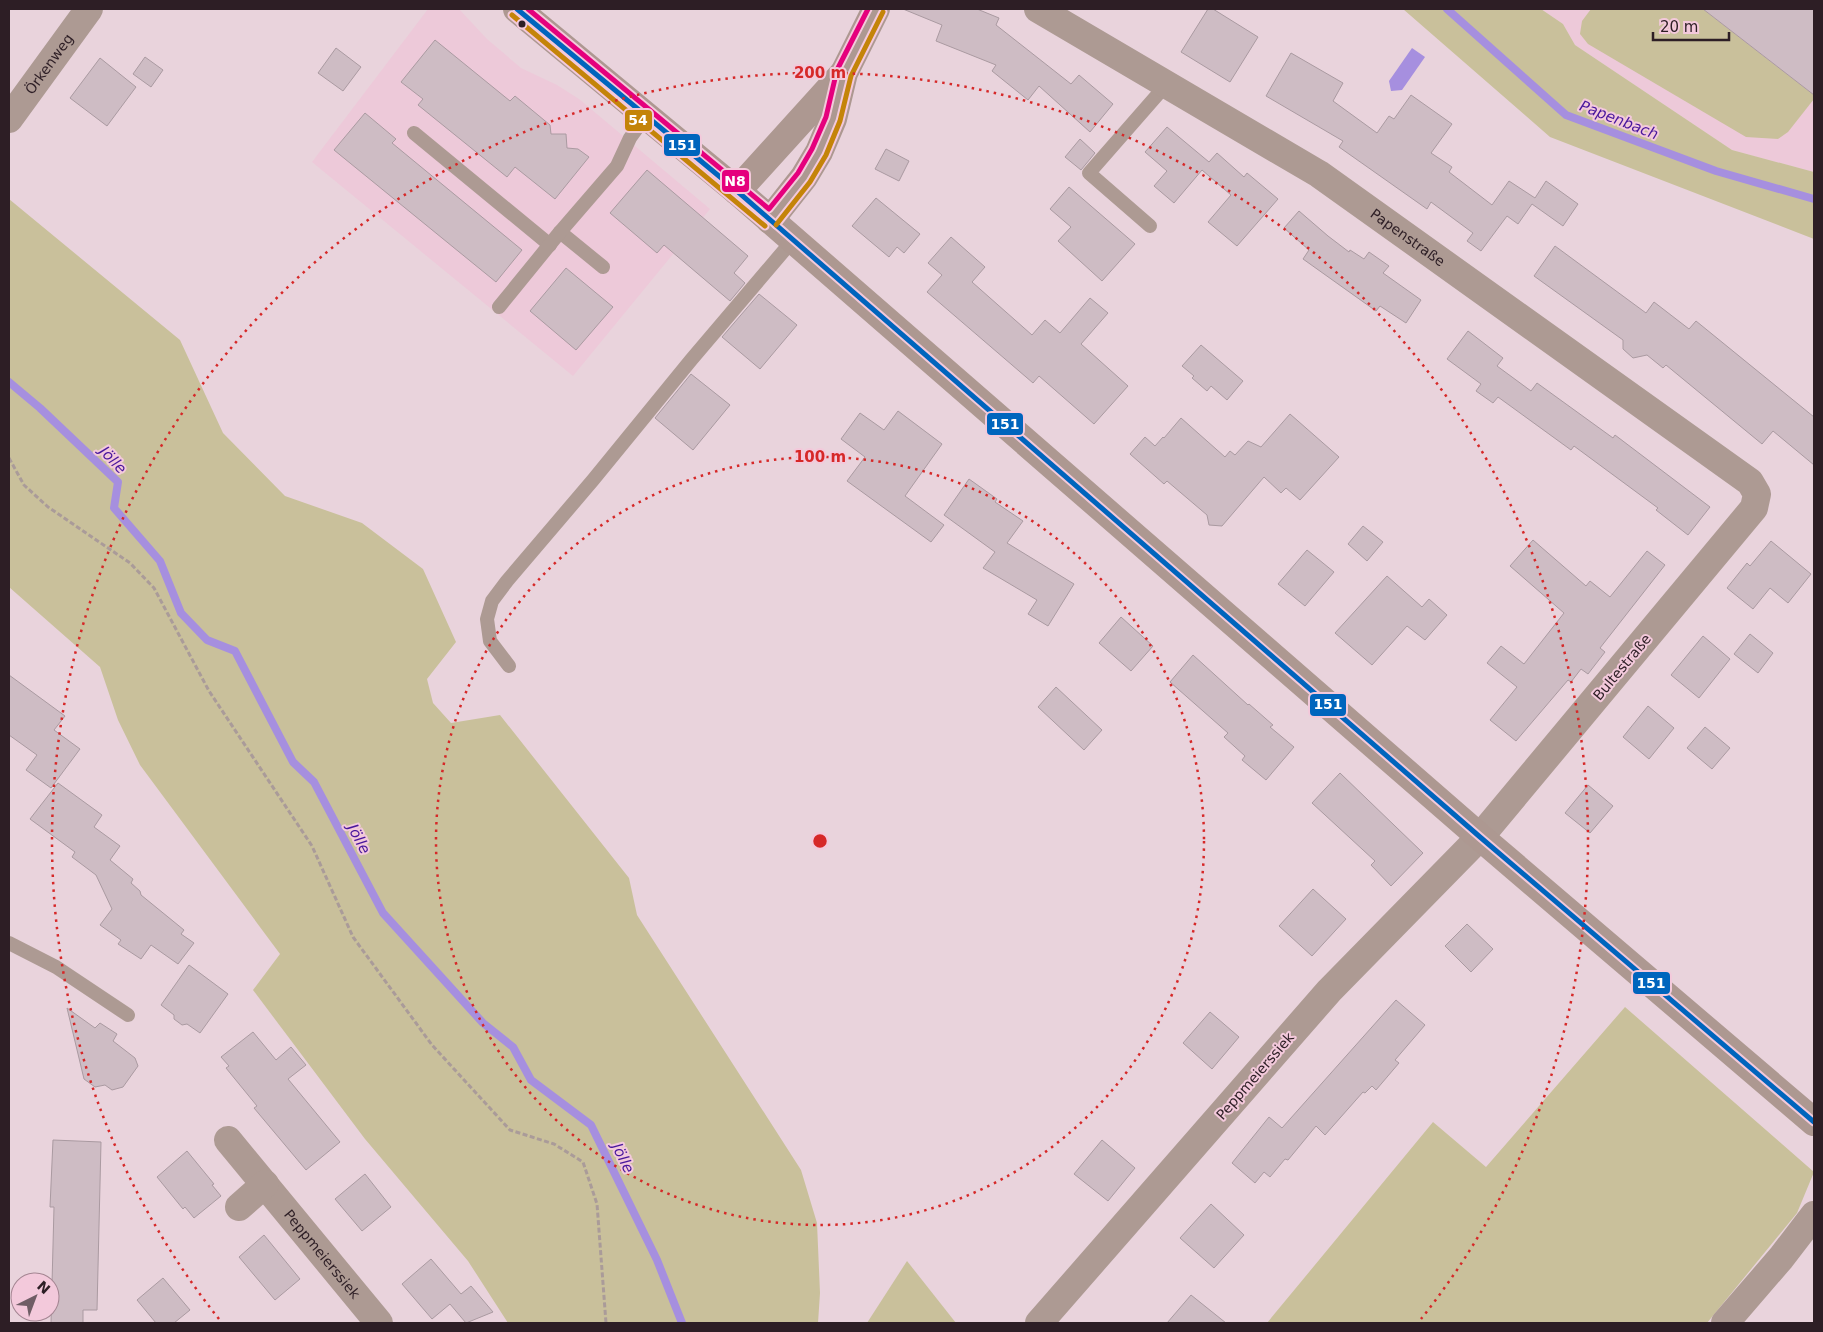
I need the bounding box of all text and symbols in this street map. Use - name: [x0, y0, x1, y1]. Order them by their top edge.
- scale bar: [1653, 10, 1729, 42]
- text: 20 m: [1660, 18, 1698, 36]
- unlabelled marker: [517, 19, 527, 29]
- street label: Örkenweg: [21, 31, 76, 97]
- text: 200 m: [794, 64, 846, 82]
- water label: Papenbach: [1577, 97, 1661, 143]
- line badge: 54: [624, 109, 653, 132]
- text: 54: [628, 112, 648, 128]
- line badge: 151: [663, 133, 701, 157]
- text: 151: [667, 137, 697, 153]
- line badge: N8: [721, 169, 750, 193]
- text: N8: [724, 173, 746, 189]
- street label: Papenstraße: [1368, 206, 1448, 269]
- line badge: 151: [986, 412, 1024, 436]
- text: 151: [990, 416, 1020, 432]
- water label: Jölle: [94, 440, 130, 478]
- text: 100 m: [794, 448, 846, 466]
- street label: Bultestraße: [1590, 631, 1654, 703]
- line badge: 151: [1309, 693, 1347, 717]
- text: 151: [1313, 696, 1343, 712]
- water label: Jölle: [342, 818, 374, 857]
- centre of rings: [811, 832, 829, 850]
- line badge: 151: [1632, 971, 1671, 995]
- text: 151: [1636, 975, 1666, 991]
- street label: Peppmeierssiek: [1213, 1029, 1298, 1123]
- water label: Jölle: [607, 1137, 638, 1176]
- street label: Peppmeierssiek: [281, 1207, 364, 1302]
- north arrow: [10, 1272, 60, 1322]
- text: N: [34, 1277, 53, 1297]

